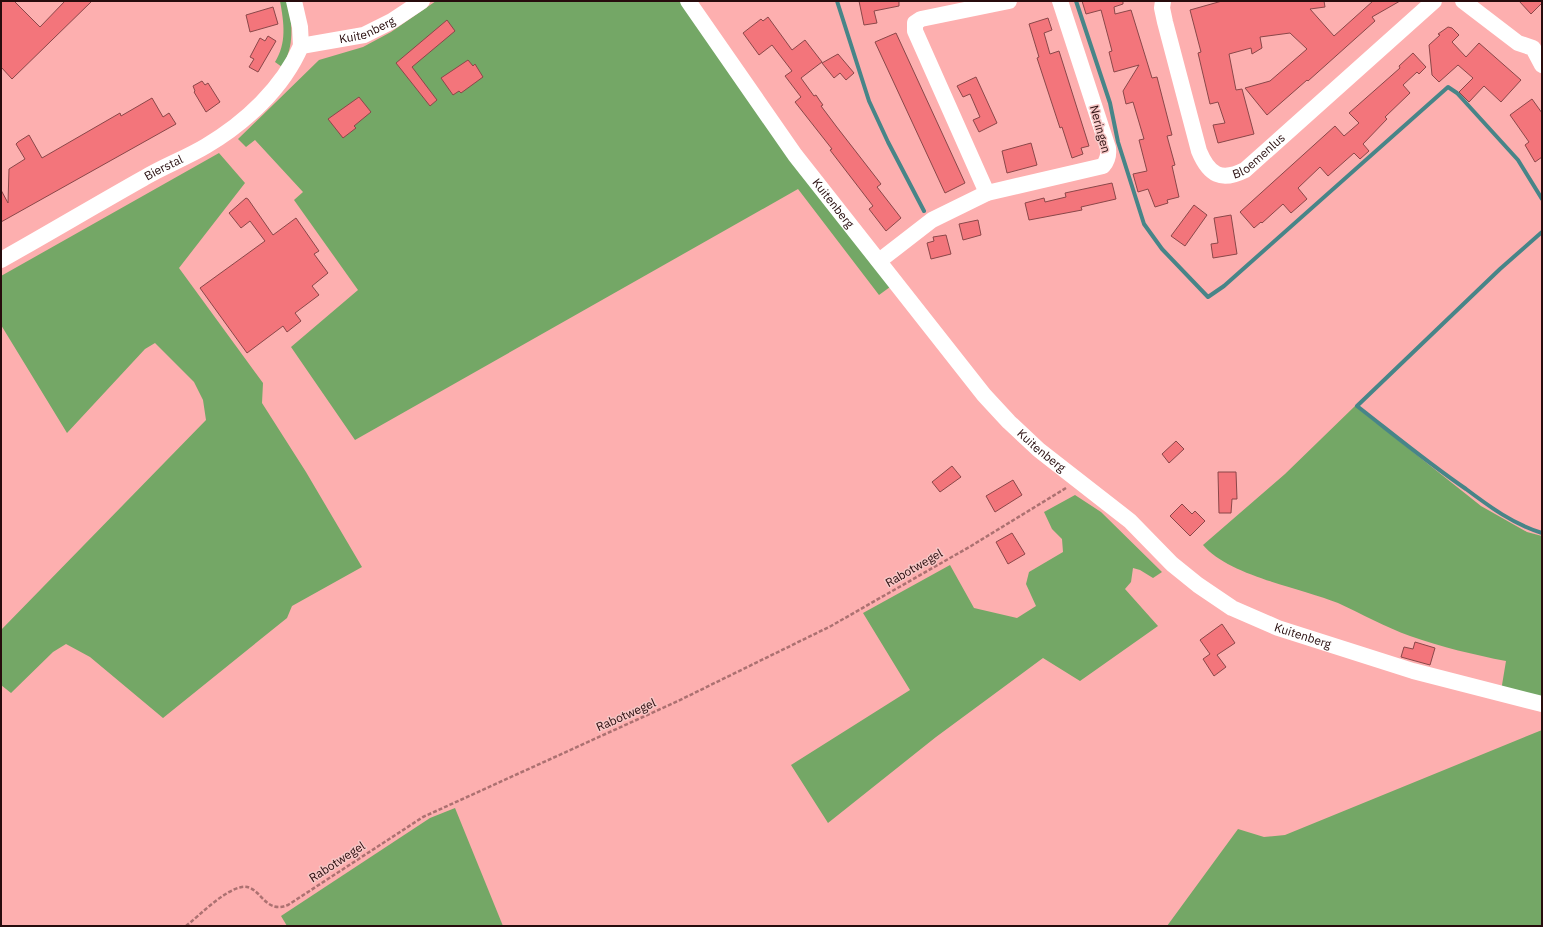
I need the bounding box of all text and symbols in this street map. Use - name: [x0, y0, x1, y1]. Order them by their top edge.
- street label: Kuitenberg: [338, 12, 398, 46]
- street label: Neringen: [1087, 103, 1114, 154]
- street label: Bloemenlus: [1230, 130, 1288, 181]
- street label: Bierstal: [141, 151, 185, 183]
- street label: Kuitenberg: [809, 175, 858, 231]
- street label: Kuitenberg: [1014, 426, 1069, 475]
- street label: Rabotwegel: [882, 545, 945, 590]
- street label: Kuitenberg: [1273, 619, 1334, 652]
- street label: Rabotwegel: [594, 695, 658, 734]
- street label: Rabotwegel: [306, 838, 368, 885]

